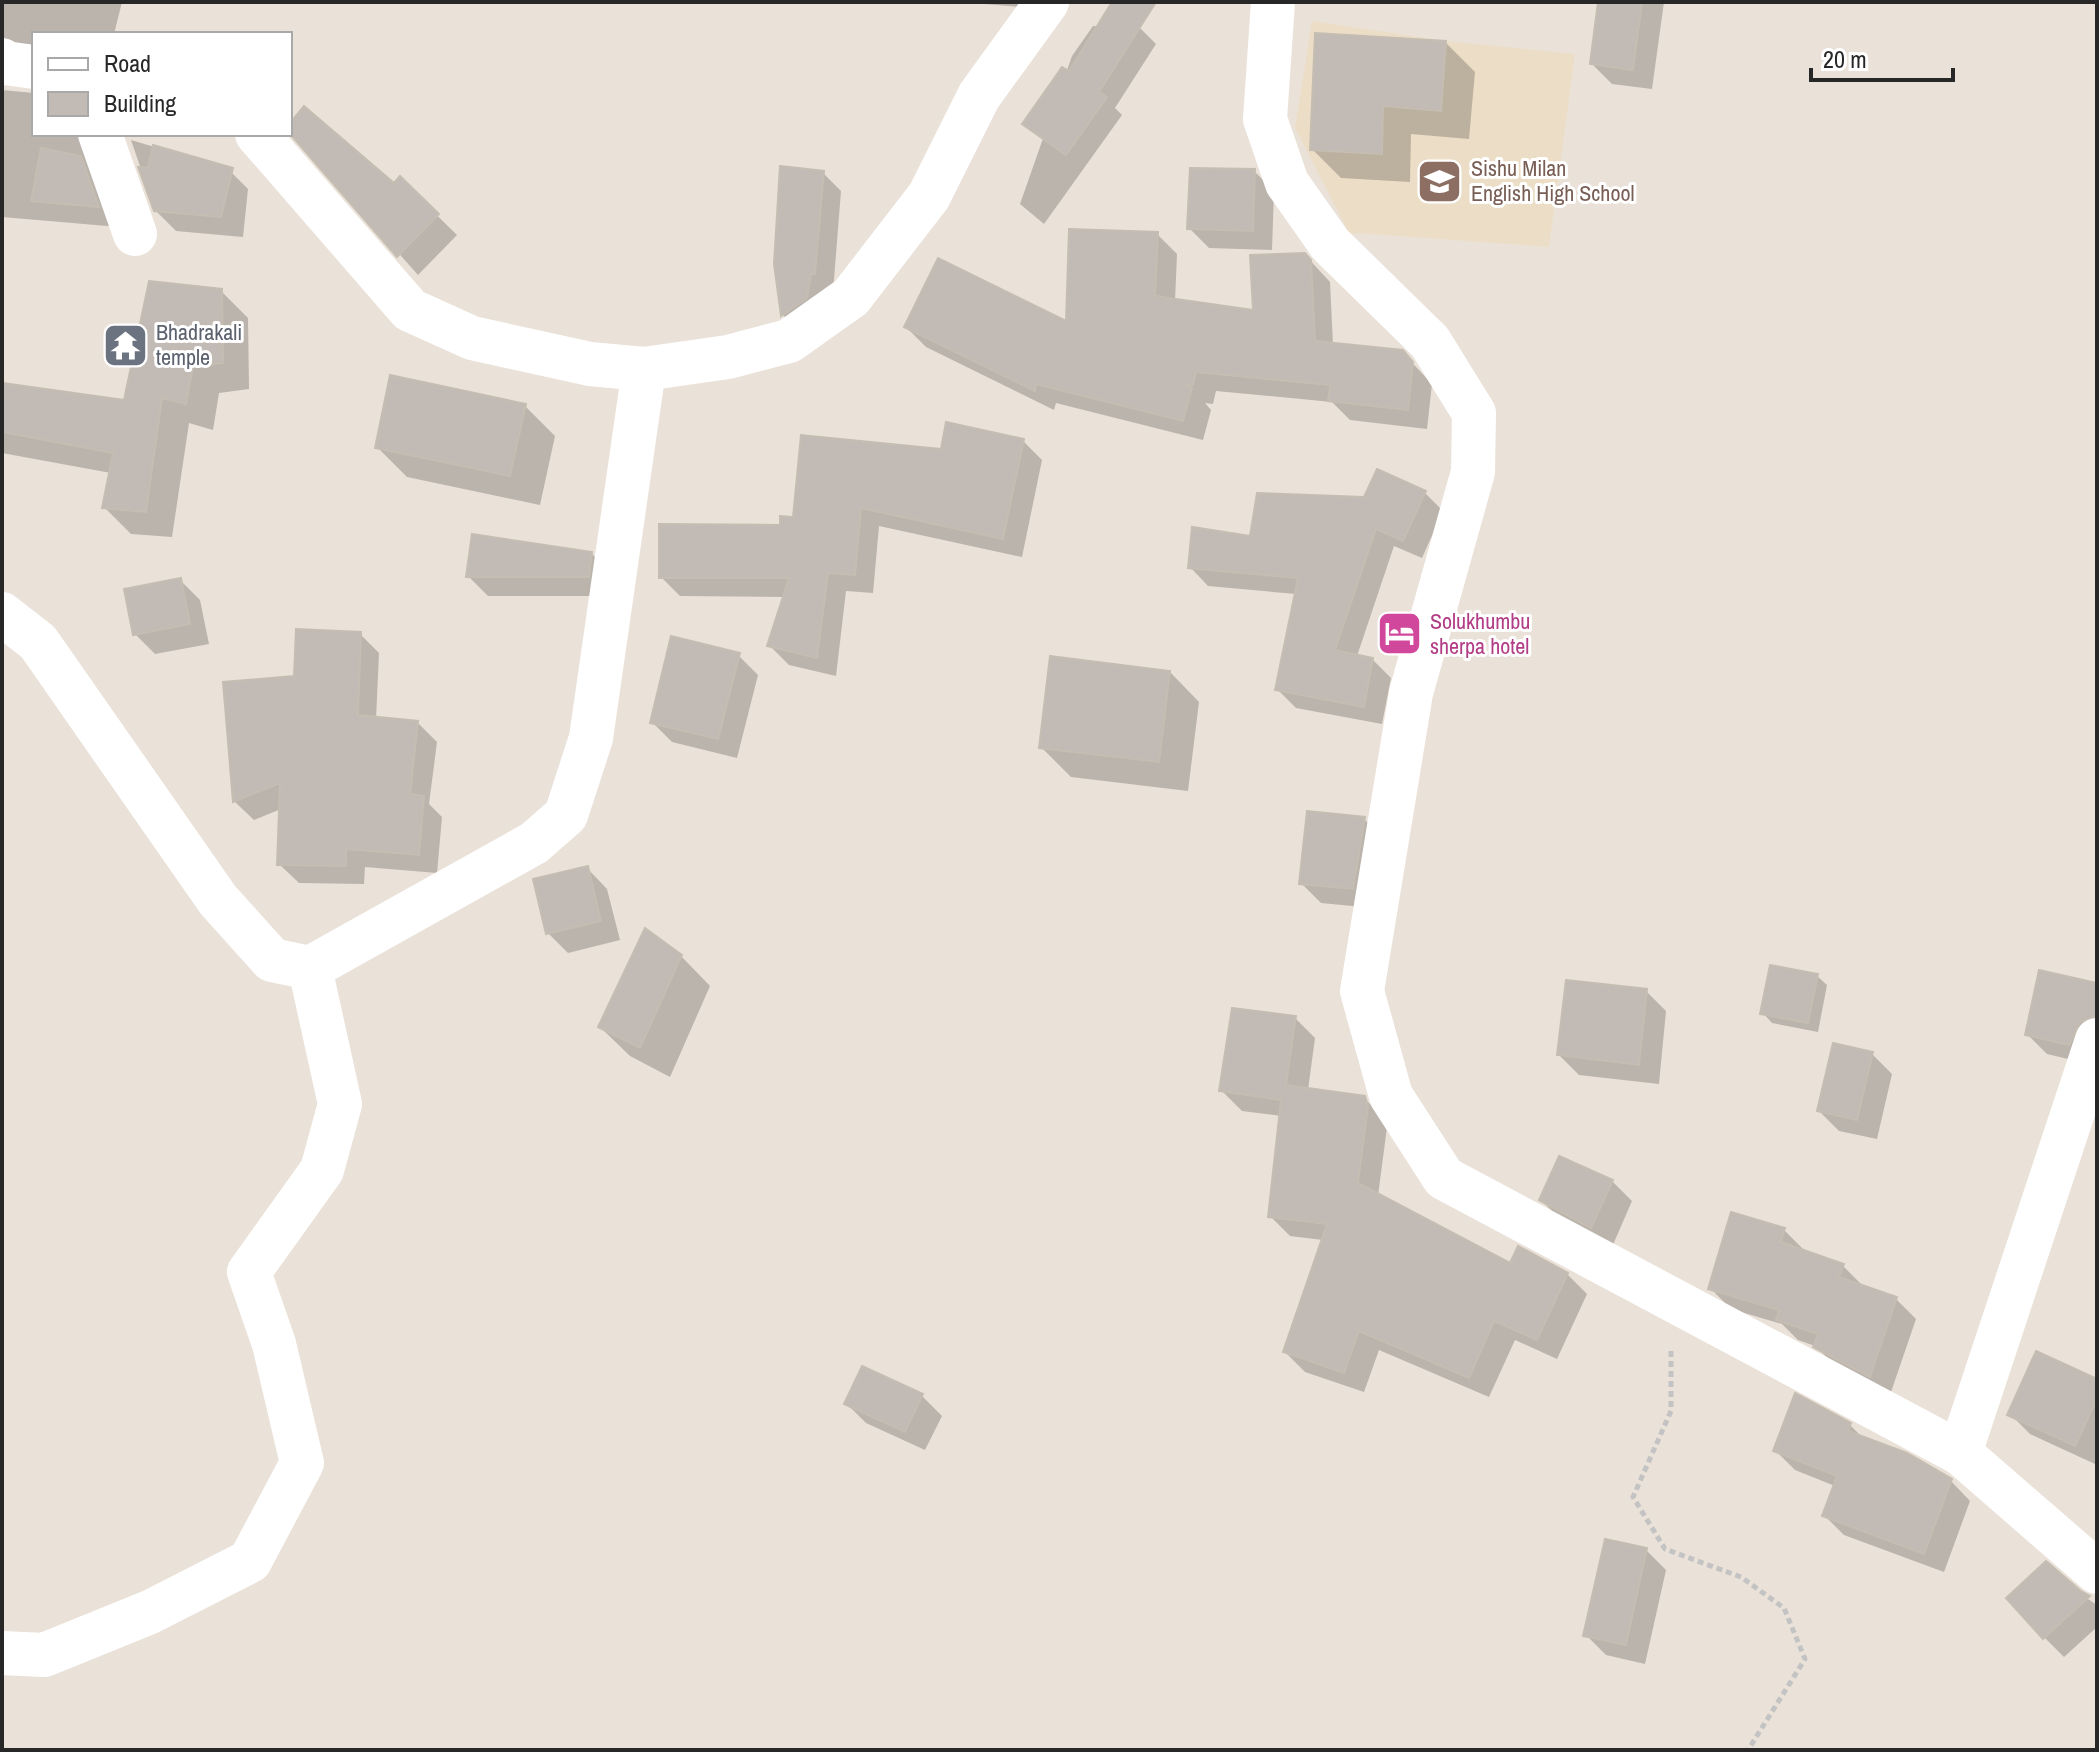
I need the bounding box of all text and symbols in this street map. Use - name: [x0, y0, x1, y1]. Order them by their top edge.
- legend: [32, 32, 292, 136]
- scale bar: [1811, 32, 1953, 82]
- text: 20 m: [1823, 43, 1867, 75]
- text: Road: [104, 47, 151, 79]
- text: Building: [104, 87, 176, 119]
- place label: Sishu Milan English High School: [1471, 153, 1634, 208]
- school or university icon: Sishu Milan English High School: [1416, 157, 1464, 205]
- place label: Bhadrakali temple: [156, 317, 242, 372]
- temple icon: Bhadrakali temple: [101, 321, 149, 369]
- place label: Solukhumbu sherpa hotel: [1430, 606, 1530, 661]
- hotel icon: Solukhumbu sherpa hotel: [1375, 610, 1423, 658]

